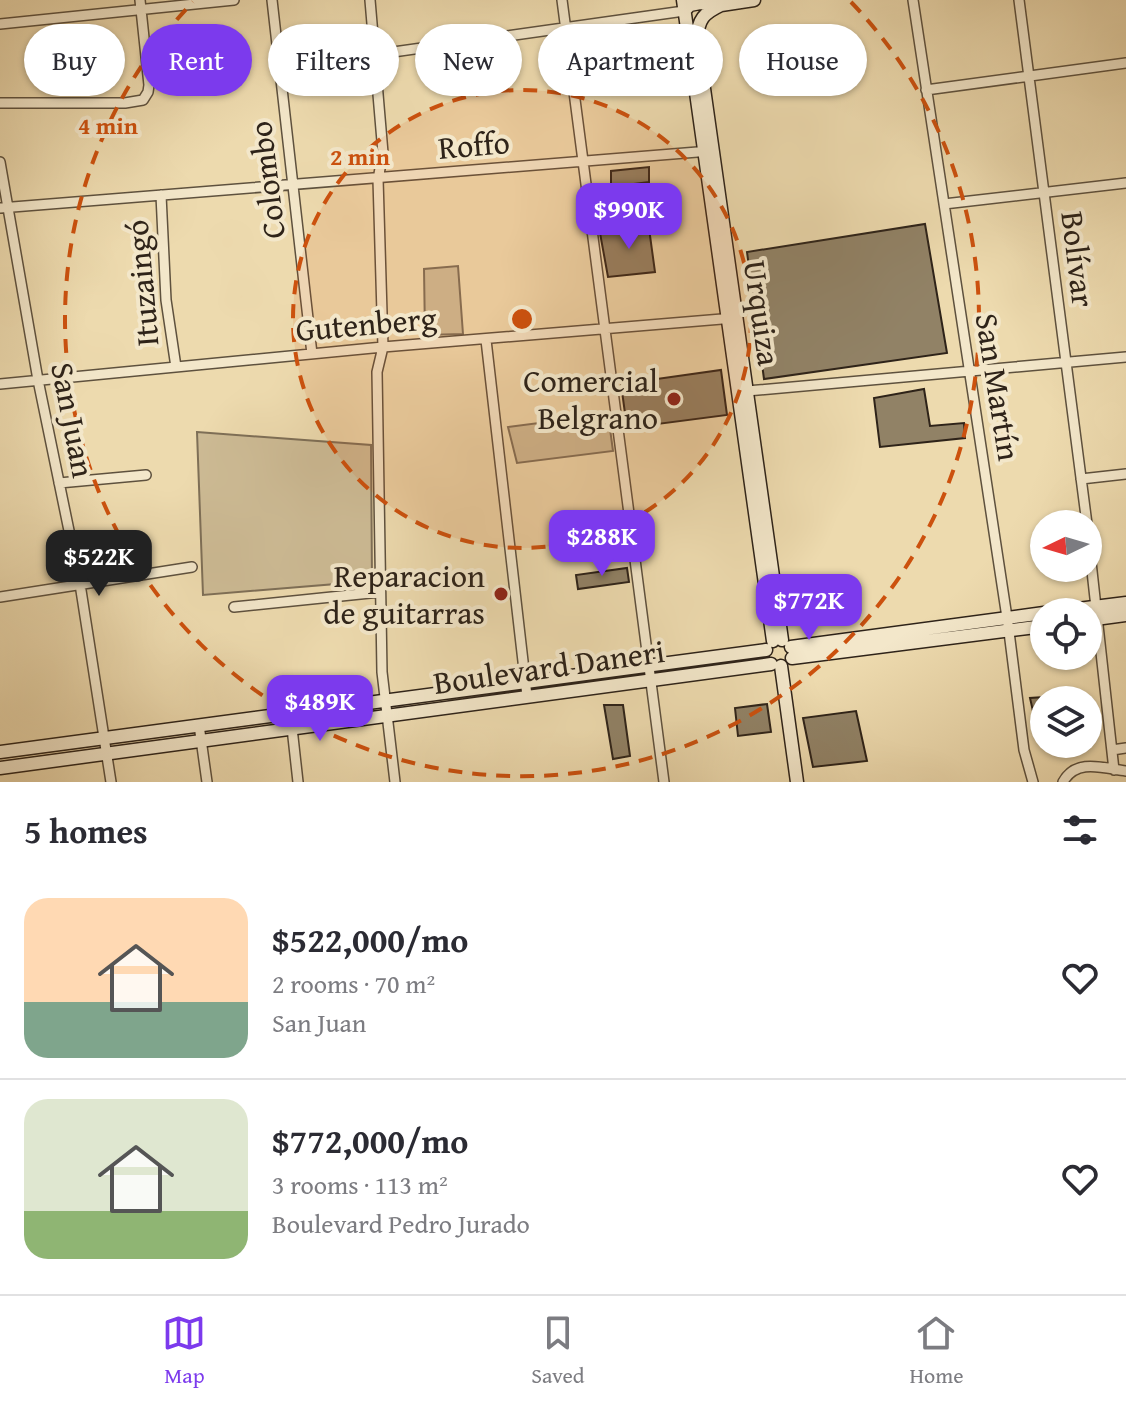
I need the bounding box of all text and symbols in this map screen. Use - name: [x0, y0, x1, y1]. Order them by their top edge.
- chip: Buy: [24, 24, 125, 96]
- chip: Rent: [141, 24, 252, 96]
- chip: Filters: [268, 24, 399, 96]
- chip: New: [415, 24, 522, 96]
- chip: Apartment: [538, 24, 723, 96]
- chip: House: [739, 24, 867, 96]
- text: 4 min: [78, 108, 138, 143]
- street label: Roffo: [436, 118, 512, 171]
- street label: Colombo: [236, 119, 297, 242]
- text: 2 min: [330, 139, 390, 174]
- pin: $990K: [573, 183, 685, 251]
- text: $990K: [594, 189, 664, 228]
- street label: Bolívar: [1049, 208, 1108, 309]
- street label: Ituzaingó: [113, 218, 170, 348]
- street label: Urquiza: [732, 257, 793, 369]
- street label: Gutenberg: [294, 294, 438, 353]
- centre of rings: [508, 305, 536, 333]
- street label: San Martín: [964, 310, 1033, 464]
- place label: Comercial Belgrano: [523, 357, 658, 441]
- street label: San Juan: [39, 358, 108, 481]
- marker: Comercial Belgrano: [665, 390, 683, 408]
- pin: $288K: [546, 510, 658, 578]
- north arrow: [1030, 510, 1102, 582]
- map controls: [1030, 510, 1102, 758]
- text: $288K: [567, 516, 637, 555]
- pin: $522K: [43, 530, 155, 598]
- text: $522K: [64, 536, 134, 575]
- place label: Reparacion de guitarras: [323, 552, 485, 636]
- pin: $772K: [753, 574, 865, 642]
- text: $772K: [774, 580, 844, 619]
- marker: Reparacion de guitarras: [492, 585, 510, 603]
- button: locate: [1030, 598, 1102, 670]
- street label: Boulevard Daneri: [430, 627, 668, 706]
- pin: $489K: [264, 675, 376, 743]
- text: $489K: [285, 681, 355, 720]
- button: layers: [1030, 686, 1102, 758]
- text: 5 homes: [24, 806, 148, 855]
- icon: filters: [1058, 808, 1102, 852]
- text: $522,000/mo: [272, 915, 468, 964]
- icon: home: [88, 930, 184, 1026]
- icon: heart: [1058, 956, 1102, 1000]
- text: 2 rooms · 70 m²: [272, 964, 435, 1003]
- text: San Juan: [272, 1003, 366, 1042]
- text: $772,000/mo: [272, 1116, 468, 1165]
- icon: home: [88, 1131, 184, 1227]
- icon: heart: [1058, 1157, 1102, 1201]
- text: 3 rooms · 113 m²: [272, 1165, 448, 1204]
- text: Boulevard Pedro Jurado: [272, 1204, 530, 1243]
- tab: Map: [162, 1311, 206, 1391]
- tab: Saved: [531, 1311, 585, 1391]
- tab: Home: [909, 1311, 964, 1391]

